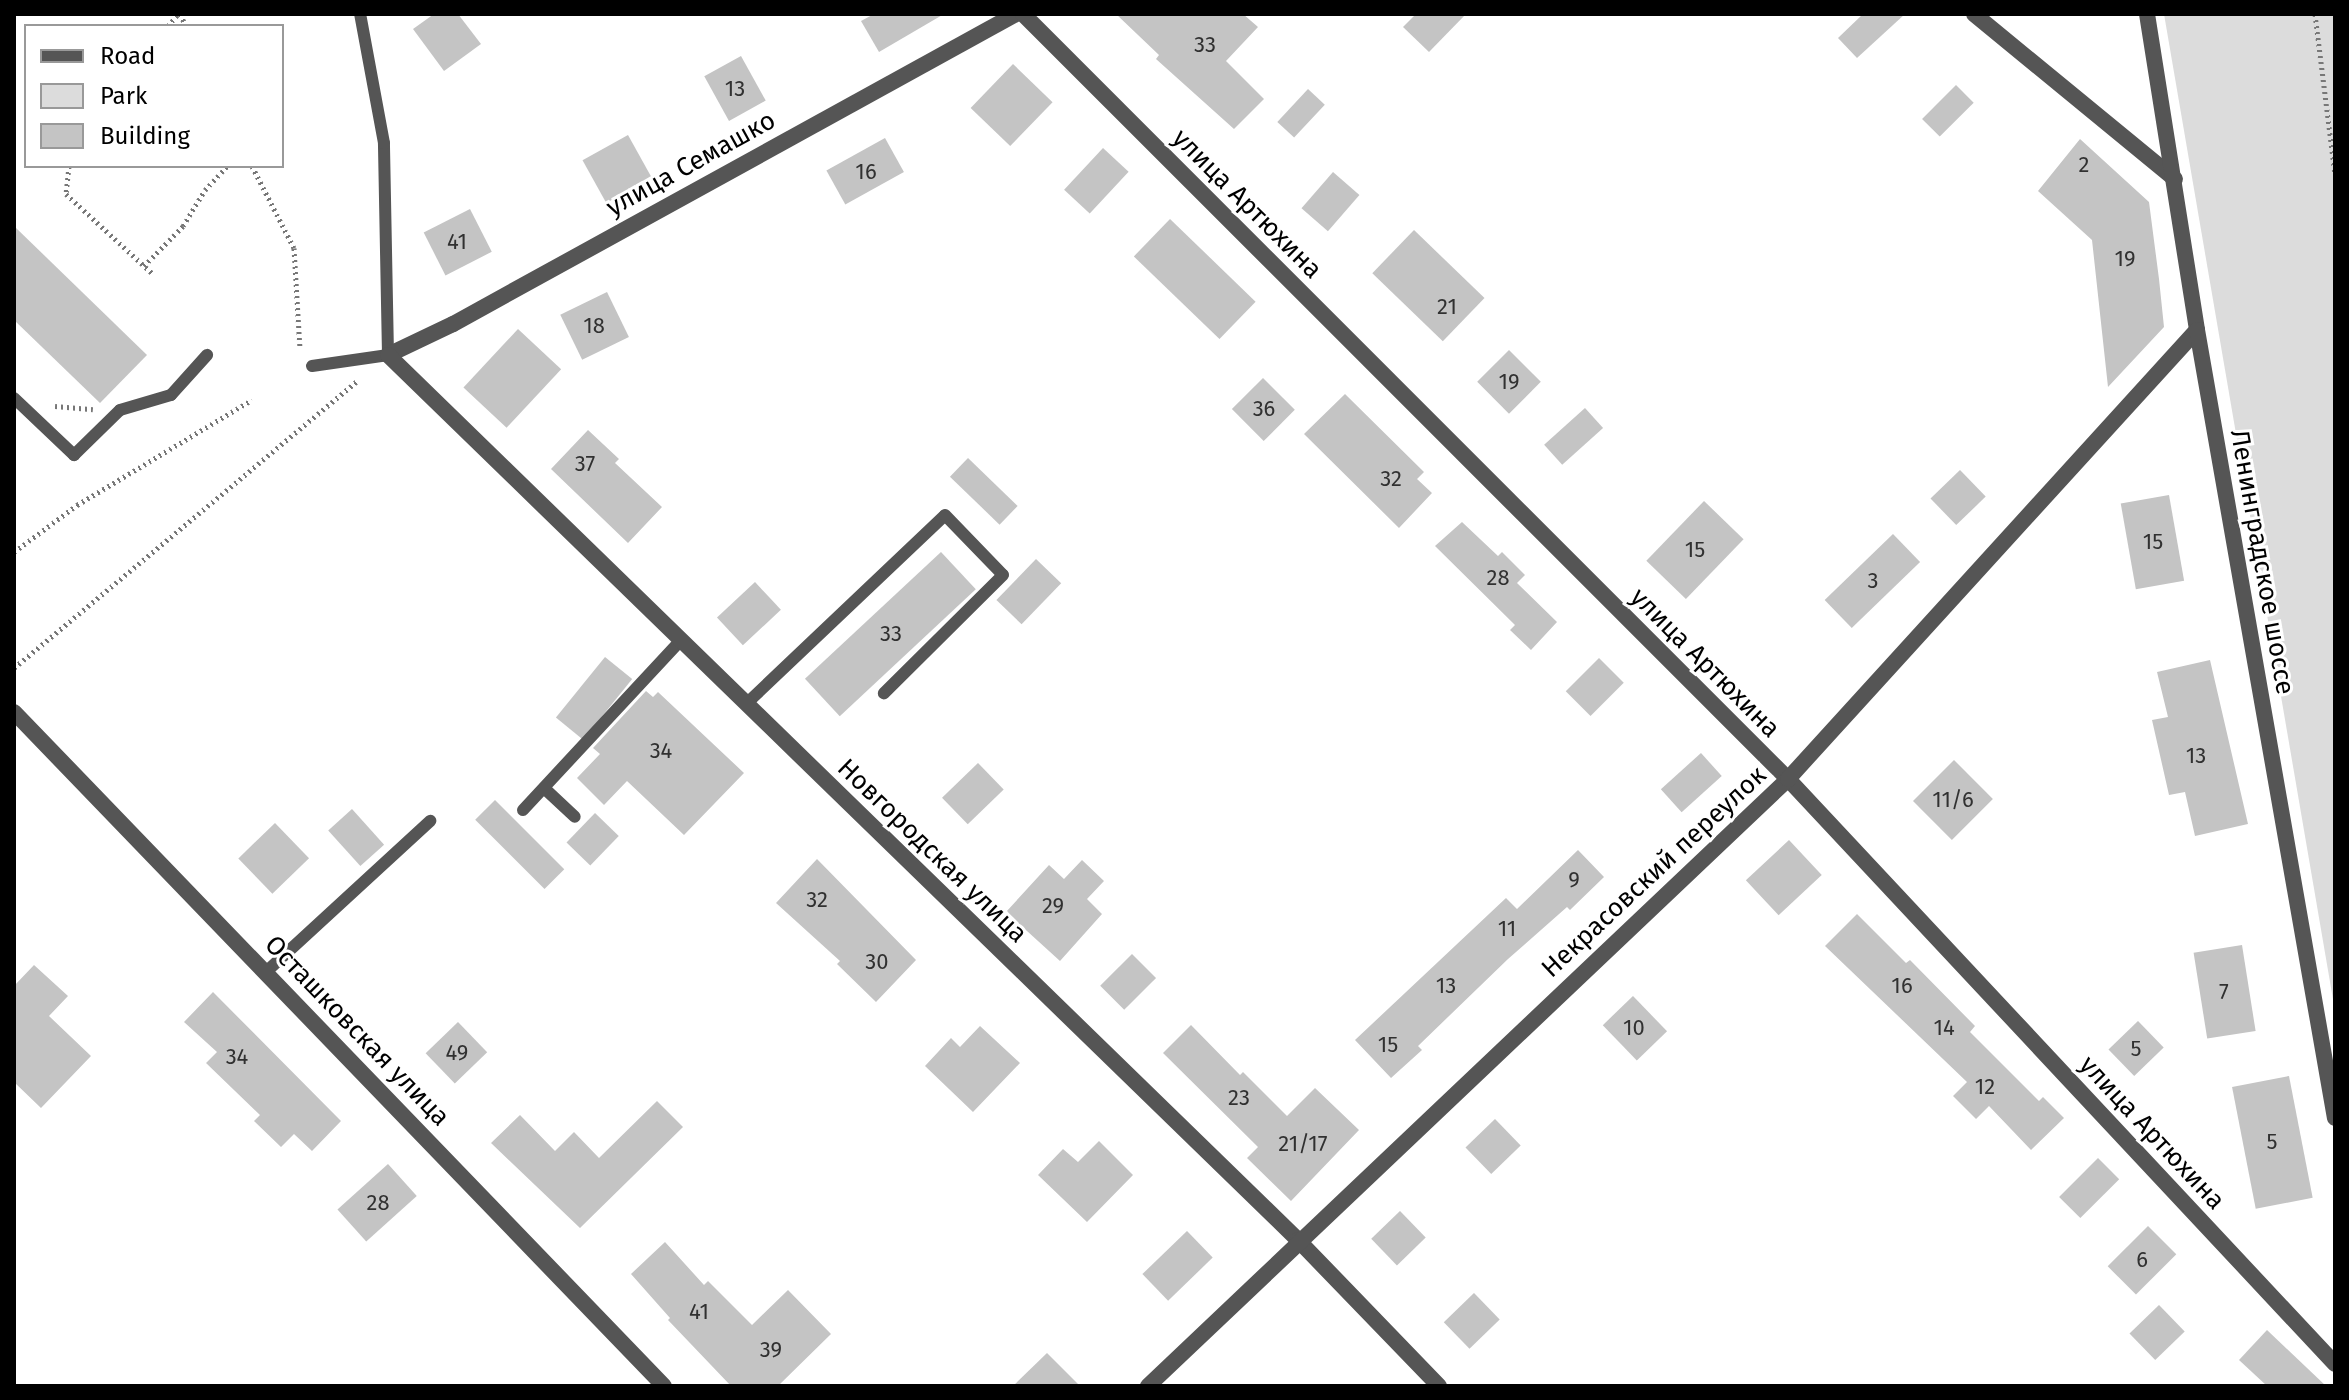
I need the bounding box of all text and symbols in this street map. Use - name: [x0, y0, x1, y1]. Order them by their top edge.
- legend: [24, 24, 284, 168]
- house number: 33: [1194, 32, 1216, 58]
- text: Road: [100, 42, 155, 70]
- house number: 13: [725, 76, 745, 102]
- text: Park: [100, 82, 147, 110]
- street label: улица Семашко: [601, 105, 781, 223]
- text: Building: [100, 122, 190, 150]
- street label: улица Артюхина: [1166, 123, 1328, 285]
- house number: 2: [2079, 152, 2089, 178]
- house number: 16: [855, 159, 877, 185]
- house number: 41: [447, 229, 467, 255]
- house number: 19: [2114, 246, 2136, 272]
- house number: 21: [1437, 294, 1457, 320]
- house number: 18: [583, 313, 605, 339]
- house number: 19: [1498, 369, 1520, 395]
- house number: 36: [1253, 396, 1275, 422]
- street label: Ленинградское шоссе: [2223, 427, 2301, 697]
- house number: 37: [575, 451, 595, 477]
- house number: 32: [1380, 466, 1402, 492]
- house number: 15: [2143, 529, 2163, 555]
- house number: 15: [1685, 537, 1705, 563]
- house number: 28: [1486, 565, 1510, 591]
- house number: 3: [1868, 568, 1878, 594]
- street label: улица Артюхина: [1624, 582, 1786, 744]
- house number: 33: [880, 621, 902, 647]
- house number: 34: [650, 738, 672, 764]
- house number: 13: [2186, 743, 2206, 769]
- street label: Новгородская улица: [831, 752, 1033, 950]
- street label: Некрасовский переулок: [1535, 760, 1773, 984]
- house number: 11/6: [1932, 787, 1974, 813]
- house number: 9: [1568, 867, 1580, 893]
- house number: 32: [806, 887, 828, 913]
- house number: 29: [1042, 893, 1064, 919]
- house number: 11: [1498, 916, 1516, 942]
- street label: Осташковская улица: [258, 929, 456, 1133]
- house number: 30: [865, 949, 889, 975]
- house number: 13: [1436, 973, 1456, 999]
- house number: 16: [1891, 973, 1913, 999]
- house number: 7: [2219, 979, 2229, 1005]
- house number: 10: [1623, 1015, 1645, 1041]
- house number: 14: [1933, 1015, 1955, 1041]
- house number: 15: [1378, 1032, 1398, 1058]
- house number: 5: [2130, 1036, 2142, 1062]
- house number: 49: [446, 1040, 468, 1066]
- house number: 34: [226, 1044, 248, 1070]
- street label: улица Артюхина: [2073, 1050, 2231, 1216]
- house number: 12: [1975, 1074, 1995, 1100]
- house number: 23: [1228, 1085, 1250, 1111]
- house number: 5: [2266, 1129, 2278, 1155]
- house number: 21/17: [1278, 1131, 1328, 1157]
- house number: 28: [366, 1190, 390, 1216]
- house number: 6: [2136, 1247, 2148, 1273]
- house number: 41: [689, 1299, 709, 1325]
- house number: 39: [760, 1337, 782, 1363]

